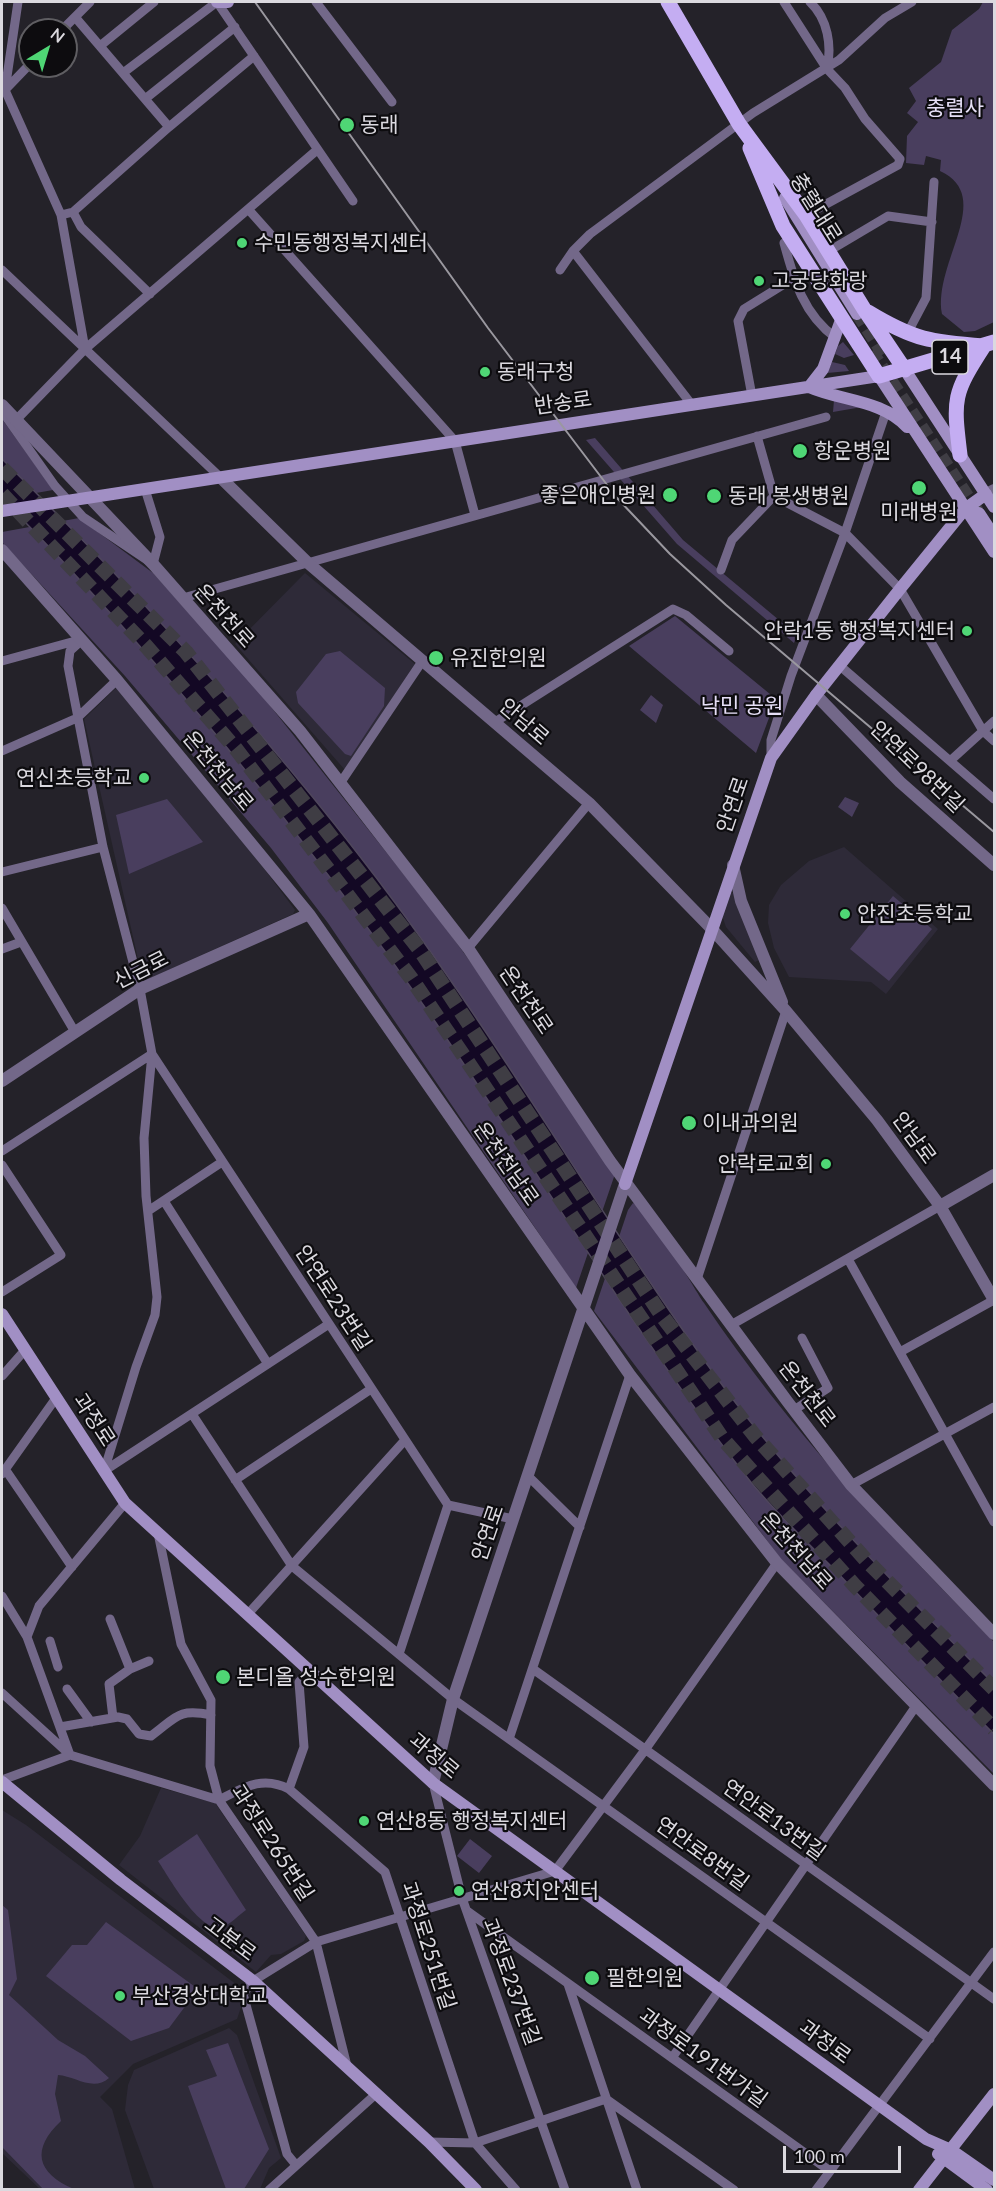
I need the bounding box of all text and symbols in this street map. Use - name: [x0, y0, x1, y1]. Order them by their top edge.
- north arrow: [18, 18, 78, 78]
- text: N: [47, 24, 69, 46]
- park label: 충렬사: [926, 95, 984, 121]
- place label: 동래: [360, 112, 399, 138]
- marker: 동래: [338, 116, 356, 134]
- street label: 충렬대로: [785, 169, 847, 247]
- place label: 수민동행정복지센터: [254, 230, 428, 256]
- marker: 수민동행정복지센터: [235, 236, 249, 250]
- place label: 고궁당화랑: [771, 268, 868, 294]
- marker: 고궁당화랑: [752, 274, 766, 288]
- road number: 14: [932, 340, 968, 374]
- place label: 동래구청: [497, 359, 574, 385]
- marker: 동래구청: [478, 365, 492, 379]
- street label: 반송로: [533, 386, 593, 420]
- place label: 항운병원: [814, 438, 891, 464]
- marker: 항운병원: [791, 442, 809, 460]
- marker: 미래병원: [910, 479, 928, 497]
- place label: 좋은애인병원: [540, 482, 656, 508]
- place label: 동래 봉생병원: [728, 483, 849, 509]
- marker: 좋은애인병원: [661, 486, 679, 504]
- marker: 동래 봉생병원: [705, 487, 723, 505]
- place label: 미래병원: [880, 499, 958, 525]
- street label: 온천천로: [189, 579, 259, 653]
- place label: 안락1동 행정복지센터: [764, 618, 955, 644]
- marker: 안락1동 행정복지센터: [960, 624, 974, 638]
- place label: 유진한의원: [450, 645, 547, 671]
- marker: 유진한의원: [427, 649, 445, 667]
- street label: 안남로: [494, 693, 554, 751]
- park label: 낙민 공원: [701, 693, 783, 719]
- street label: 안연로98번길: [865, 716, 969, 818]
- street label: 온천천남로: [177, 726, 259, 816]
- place label: 연신초등학교: [16, 765, 132, 791]
- marker: 연신초등학교: [137, 771, 151, 785]
- street label: 안연로: [712, 773, 754, 837]
- place label: 안진초등학교: [857, 901, 973, 927]
- marker: 안진초등학교: [838, 907, 852, 921]
- street label: 신금로: [109, 946, 173, 994]
- street label: 온천천로: [494, 961, 558, 1039]
- street label: 안남로: [887, 1107, 941, 1169]
- place label: 이내과의원: [702, 1110, 799, 1136]
- marker: 이내과의원: [680, 1114, 698, 1132]
- street label: 온천천남로: [468, 1117, 544, 1211]
- place label: 안락로교회: [717, 1151, 814, 1177]
- marker: 안락로교회: [819, 1157, 833, 1171]
- street label: 안연로23번길: [289, 1240, 377, 1356]
- street label: 온천천로: [773, 1356, 841, 1432]
- street label: 과정로: [68, 1389, 120, 1451]
- street label: 안연로: [467, 1501, 509, 1565]
- street label: 온천천남로: [754, 1507, 838, 1595]
- place label: 본디올 성수한의원: [236, 1664, 396, 1690]
- marker: 본디올 성수한의원: [214, 1668, 232, 1686]
- street label: 과정로: [404, 1728, 464, 1784]
- street label: 연안로13번길: [718, 1774, 830, 1866]
- street label: 과정로265번길: [225, 1780, 319, 1906]
- place label: 연산8동 행정복지센터: [376, 1808, 567, 1834]
- street label: 연안로8번길: [651, 1812, 753, 1896]
- marker: 연산8동 행정복지센터: [357, 1814, 371, 1828]
- place label: 연산8치안센터: [471, 1878, 599, 1904]
- street label: 과정로251번길: [395, 1879, 461, 2013]
- marker: 연산8치안센터: [452, 1884, 466, 1898]
- street label: 고분로: [199, 1911, 261, 1967]
- street label: 과정로237번길: [476, 1915, 546, 2049]
- place label: 필한의원: [606, 1965, 683, 1991]
- marker: 필한의원: [583, 1969, 601, 1987]
- place label: 부산경상대학교: [132, 1983, 267, 2009]
- marker: 부산경상대학교: [113, 1989, 127, 2003]
- street label: 과정로191번가길: [634, 2003, 772, 2113]
- street label: 과정로: [794, 2015, 856, 2069]
- scale bar: [786, 2134, 904, 2172]
- text: 100 m: [794, 2145, 845, 2167]

